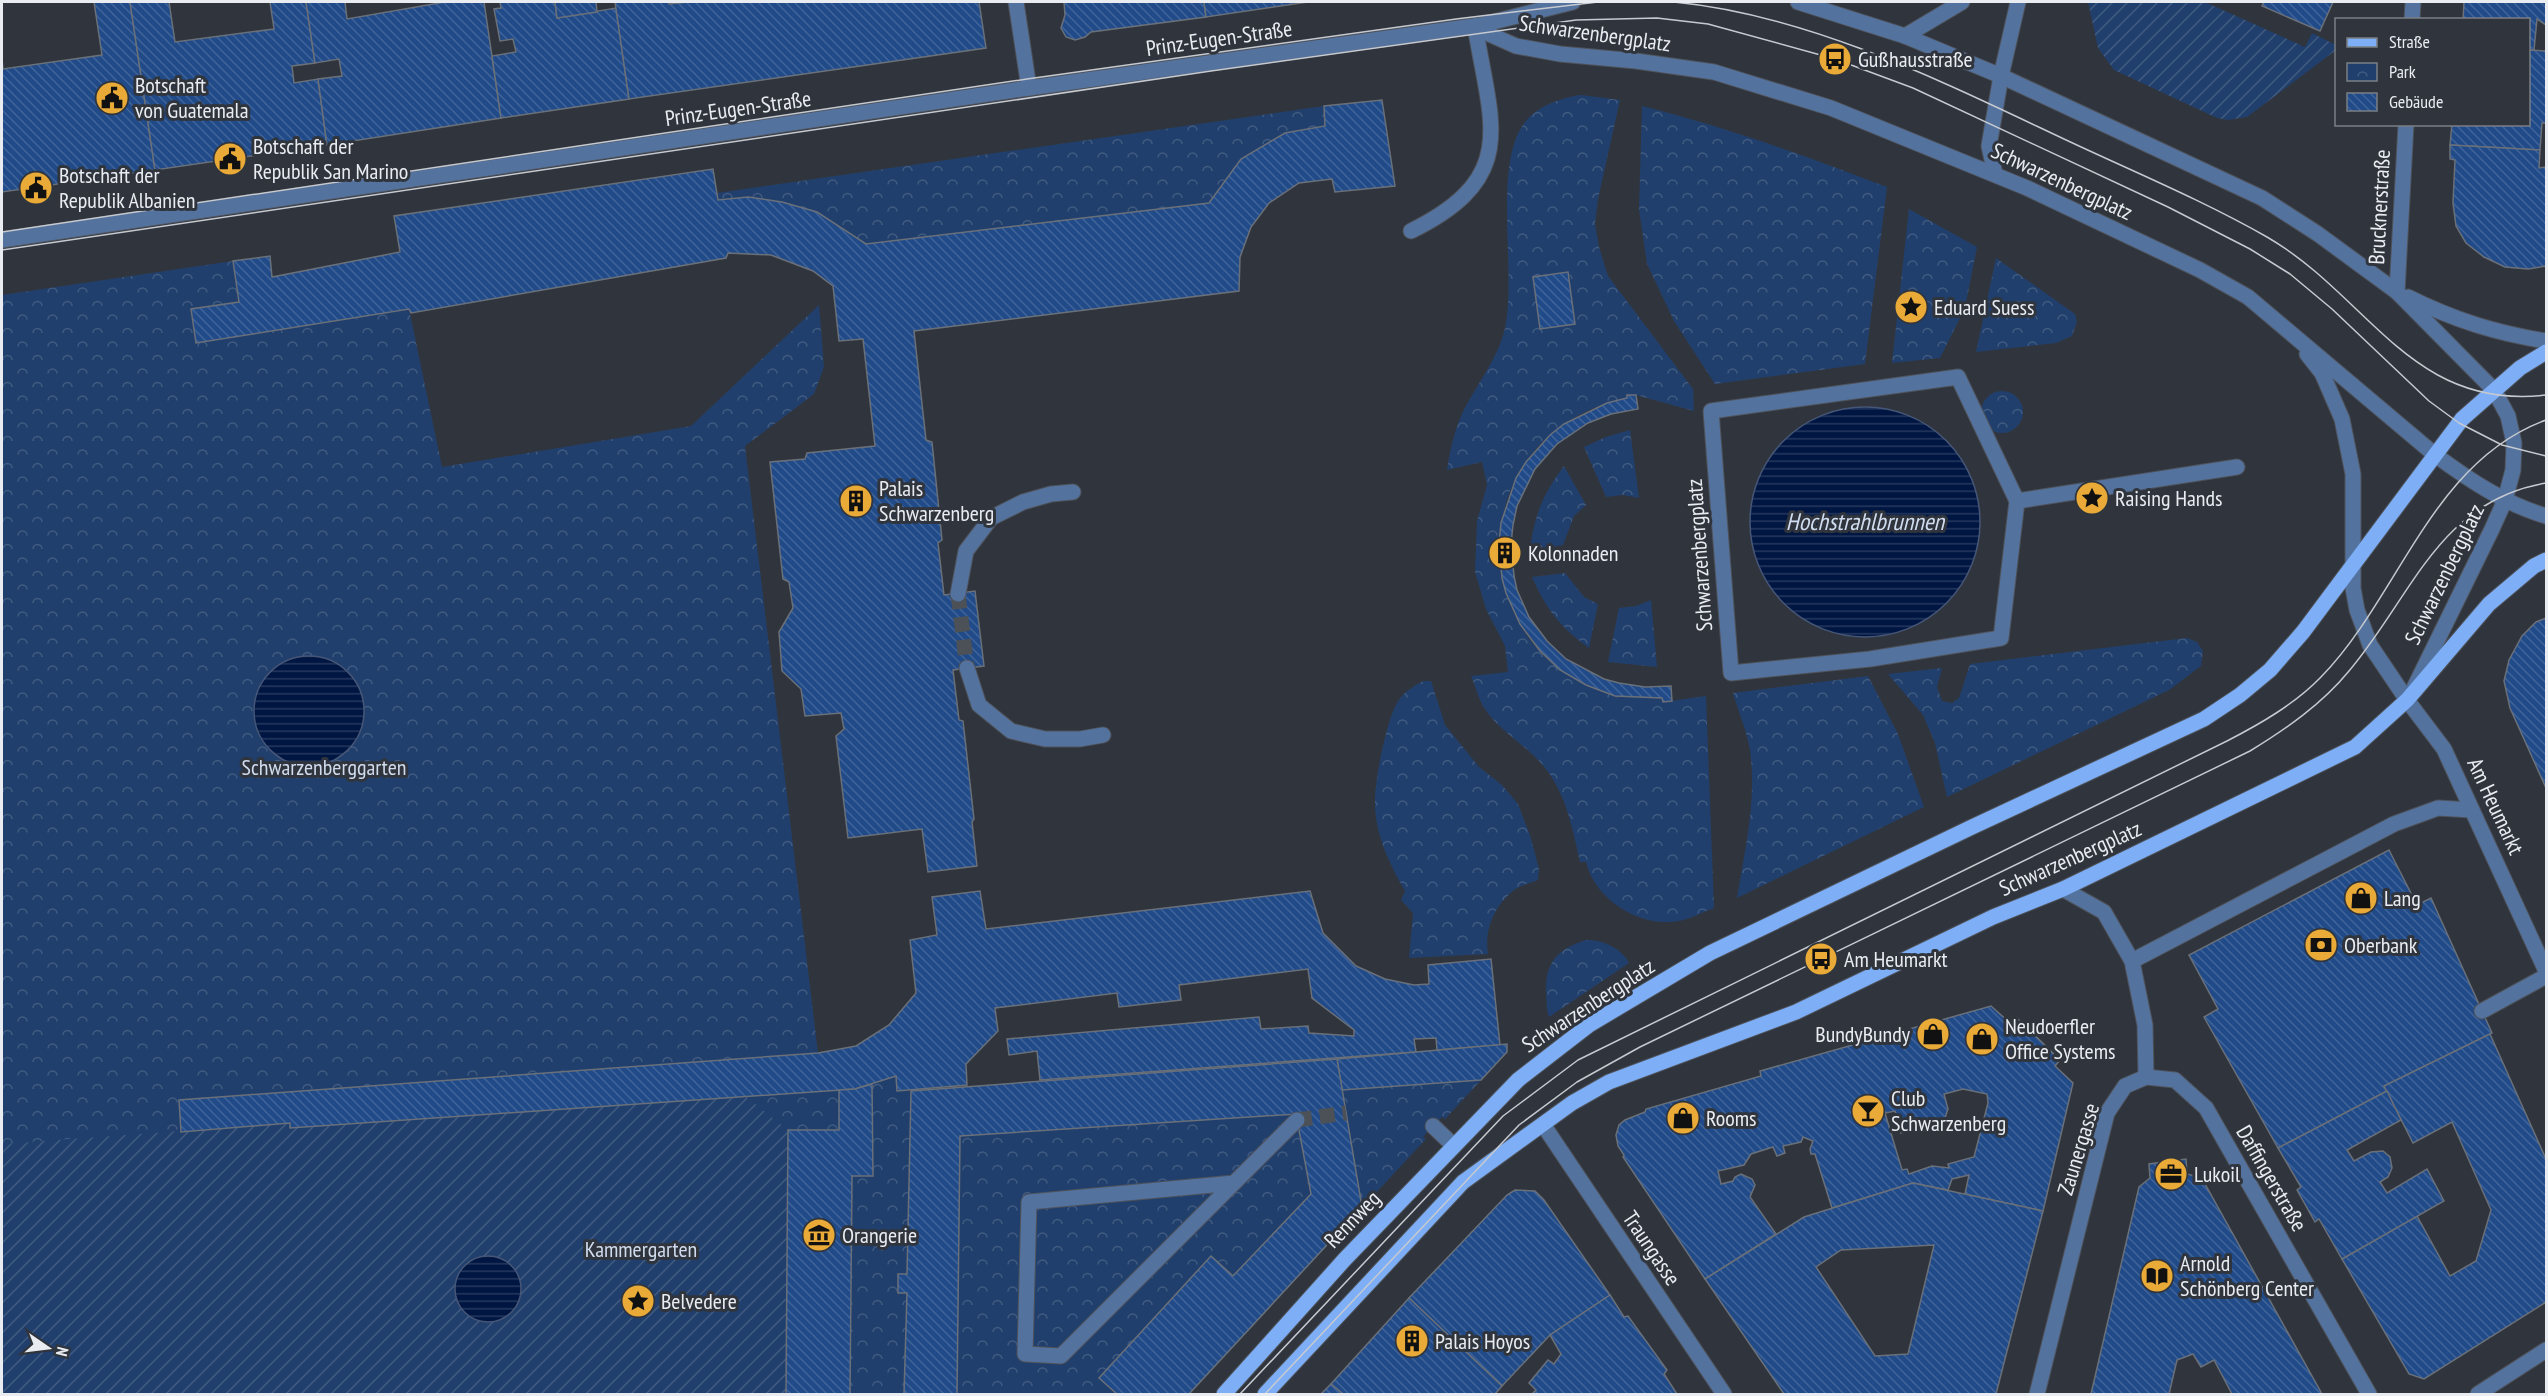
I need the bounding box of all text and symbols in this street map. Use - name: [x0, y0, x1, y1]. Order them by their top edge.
- street label: Schwarzenbergplatz: [1517, 9, 1673, 58]
- street label: Prinz-Eugen-Straße: [1144, 14, 1294, 62]
- legend: [2335, 18, 2530, 126]
- text: Straße: [2389, 30, 2430, 53]
- bus stop icon: Gußhausstraße: [1817, 41, 1853, 77]
- place label: Gußhausstraße: [1858, 45, 1973, 73]
- text: Park: [2389, 60, 2416, 83]
- place label: Botschaft von Guatemala: [135, 71, 249, 124]
- public building icon: Botschaft von Guatemala: [94, 80, 130, 116]
- street label: Prinz-Eugen-Straße: [663, 84, 813, 132]
- text: Gebäude: [2389, 90, 2443, 113]
- place label: Botschaft der Republik San Marino: [253, 132, 408, 185]
- street label: Schwarzenbergplatz: [1987, 136, 2137, 226]
- public building icon: Botschaft der Republik San Marino: [212, 141, 248, 177]
- street label: Brucknerstraße: [2362, 149, 2396, 265]
- place label: Botschaft der Republik Albanien: [59, 161, 196, 214]
- public building icon: Botschaft der Republik Albanien: [18, 170, 54, 206]
- place icon: Eduard Suess: [1893, 289, 1929, 325]
- place label: Eduard Suess: [1934, 293, 2034, 321]
- place label: Palais Schwarzenberg: [879, 474, 994, 527]
- street label: Schwarzenbergplatz: [1680, 478, 1718, 632]
- place icon: Raising Hands: [2074, 480, 2110, 516]
- building icon: Palais Schwarzenberg: [838, 483, 874, 519]
- place label: Raising Hands: [2115, 484, 2222, 512]
- street label: Schwarzenbergplatz: [2398, 499, 2490, 649]
- water label: Hochstrahlbrunnen: [1786, 506, 1946, 537]
- building icon: Kolonnaden: [1487, 535, 1523, 571]
- place label: Kolonnaden: [1528, 539, 1619, 567]
- park label: Schwarzenberggarten: [242, 753, 406, 781]
- street label: Am Heumarkt: [2461, 753, 2531, 859]
- street label: Schwarzenbergplatz: [1995, 814, 2146, 902]
- shop icon: Lang: [2343, 880, 2379, 916]
- place label: Lang: [2384, 884, 2421, 912]
- bank icon: Oberbank: [2303, 927, 2339, 963]
- place label: Oberbank: [2344, 931, 2418, 959]
- bus stop icon: Am Heumarkt: [1803, 941, 1839, 977]
- place label: Am Heumarkt: [1844, 945, 1948, 973]
- street label: Schwarzenbergplatz: [1516, 952, 1660, 1058]
- place label: Neudoerfler Office Systems: [2005, 1012, 2115, 1065]
- shop icon: BundyBundy: [1915, 1016, 1951, 1052]
- place label: BundyBundy: [1815, 1020, 1911, 1048]
- shop icon: Neudoerfler Office Systems: [1964, 1021, 2000, 1057]
- place label: Club Schwarzenberg: [1891, 1084, 2006, 1137]
- bar icon: Club Schwarzenberg: [1850, 1093, 1886, 1129]
- shop icon: Rooms: [1665, 1100, 1701, 1136]
- street label: Zaunergasse: [2051, 1100, 2105, 1198]
- place label: Rooms: [1706, 1104, 1756, 1132]
- street label: Daffingerstraße: [2230, 1120, 2314, 1236]
- office icon: Lukoil: [2153, 1156, 2189, 1192]
- place label: Lukoil: [2194, 1160, 2241, 1188]
- street label: Rennweg: [1318, 1184, 1386, 1254]
- street label: Traungasse: [1617, 1205, 1687, 1291]
- museum icon: Orangerie: [801, 1217, 837, 1253]
- place label: Orangerie: [842, 1221, 917, 1249]
- park label: Kammergarten: [585, 1235, 697, 1263]
- place label: Arnold Schönberg Center: [2180, 1249, 2314, 1302]
- library icon: Arnold Schönberg Center: [2139, 1258, 2175, 1294]
- place icon: Belvedere: [620, 1283, 656, 1319]
- place label: Belvedere: [661, 1287, 737, 1315]
- north arrow: [18, 1318, 78, 1378]
- building icon: Palais Hoyos: [1394, 1323, 1430, 1359]
- place label: Palais Hoyos: [1435, 1327, 1530, 1355]
- text: N: [52, 1345, 73, 1358]

